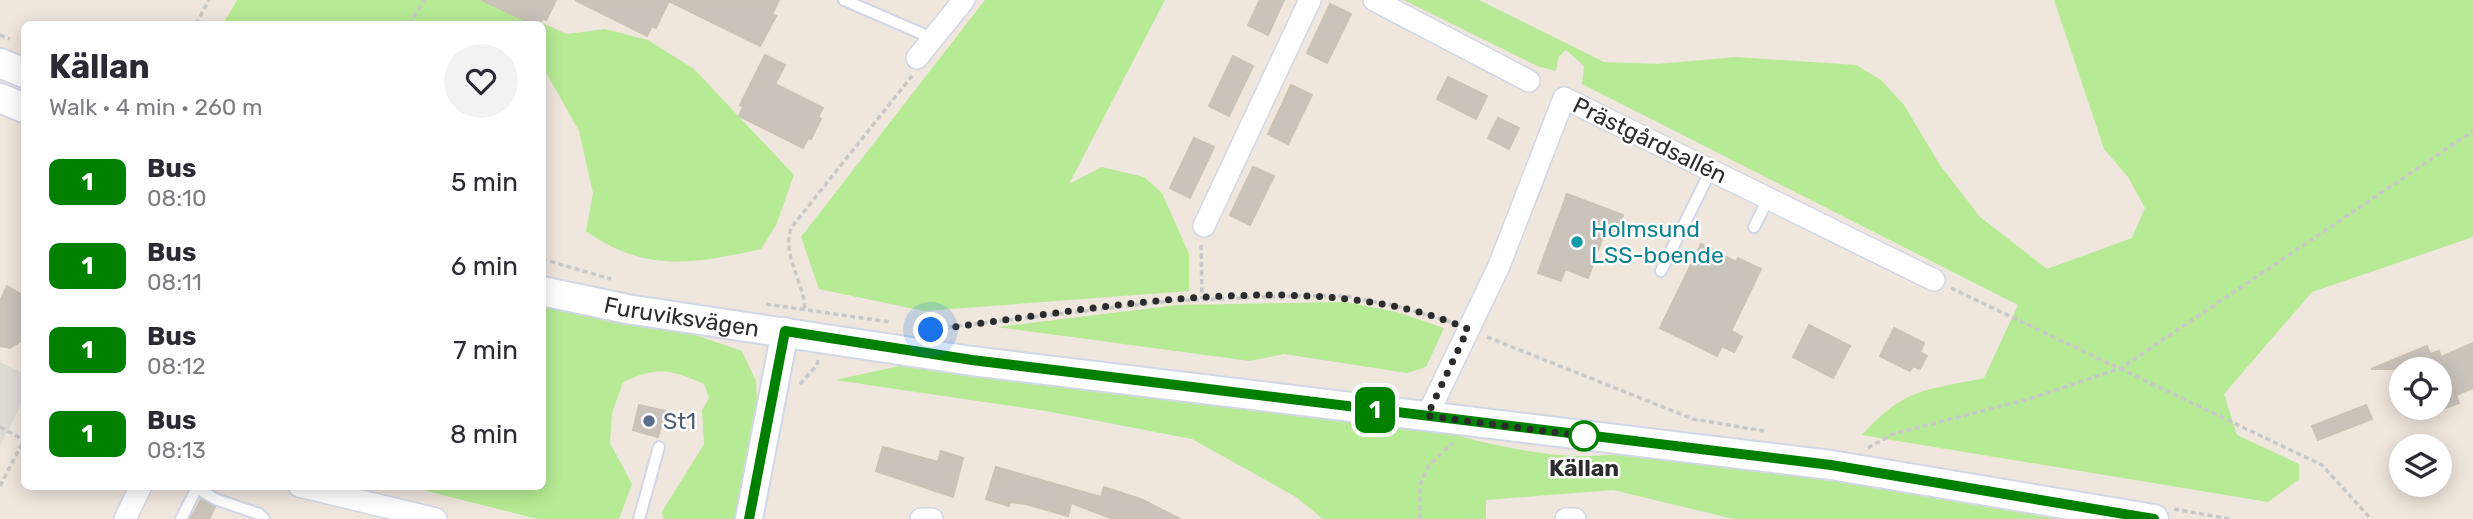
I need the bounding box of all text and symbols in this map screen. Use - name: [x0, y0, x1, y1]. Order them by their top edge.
- button: heart: [444, 44, 518, 118]
- text: Källan: [49, 47, 150, 86]
- street label: Prästgårdsallén: [1568, 91, 1732, 189]
- text: Walk · 4 min · 260 m: [49, 93, 263, 121]
- text: Bus: [147, 153, 196, 184]
- text: 5 min: [451, 167, 518, 198]
- text: 1: [82, 168, 93, 196]
- text: 08:10: [147, 184, 207, 212]
- place label: Holmsund LSS-boende: [1591, 215, 1724, 269]
- marker: Holmsund LSS-boende: [1569, 234, 1585, 250]
- text: Bus: [147, 237, 196, 268]
- text: 6 min: [451, 251, 518, 282]
- text: 1: [82, 252, 93, 280]
- text: 08:11: [147, 268, 202, 296]
- street label: Furuviksvägen: [601, 291, 761, 343]
- your location: [913, 312, 948, 347]
- text: Bus: [147, 321, 196, 352]
- text: 7 min: [453, 335, 518, 366]
- text: 1: [82, 336, 93, 364]
- text: 08:12: [147, 352, 205, 380]
- map controls: [2389, 357, 2452, 497]
- button: locate: [2389, 357, 2452, 420]
- line badge: 1: [1352, 387, 1398, 433]
- text: 1: [1369, 396, 1381, 424]
- text: Bus: [147, 405, 196, 436]
- place label: St1: [663, 407, 696, 435]
- marker: St1: [641, 413, 657, 429]
- text: 8 min: [450, 419, 518, 450]
- text: 1: [82, 420, 93, 448]
- marker: Källan: [1569, 421, 1599, 451]
- button: layers: [2389, 434, 2452, 497]
- text: 08:13: [147, 436, 206, 464]
- place label: Källan: [1549, 454, 1619, 482]

